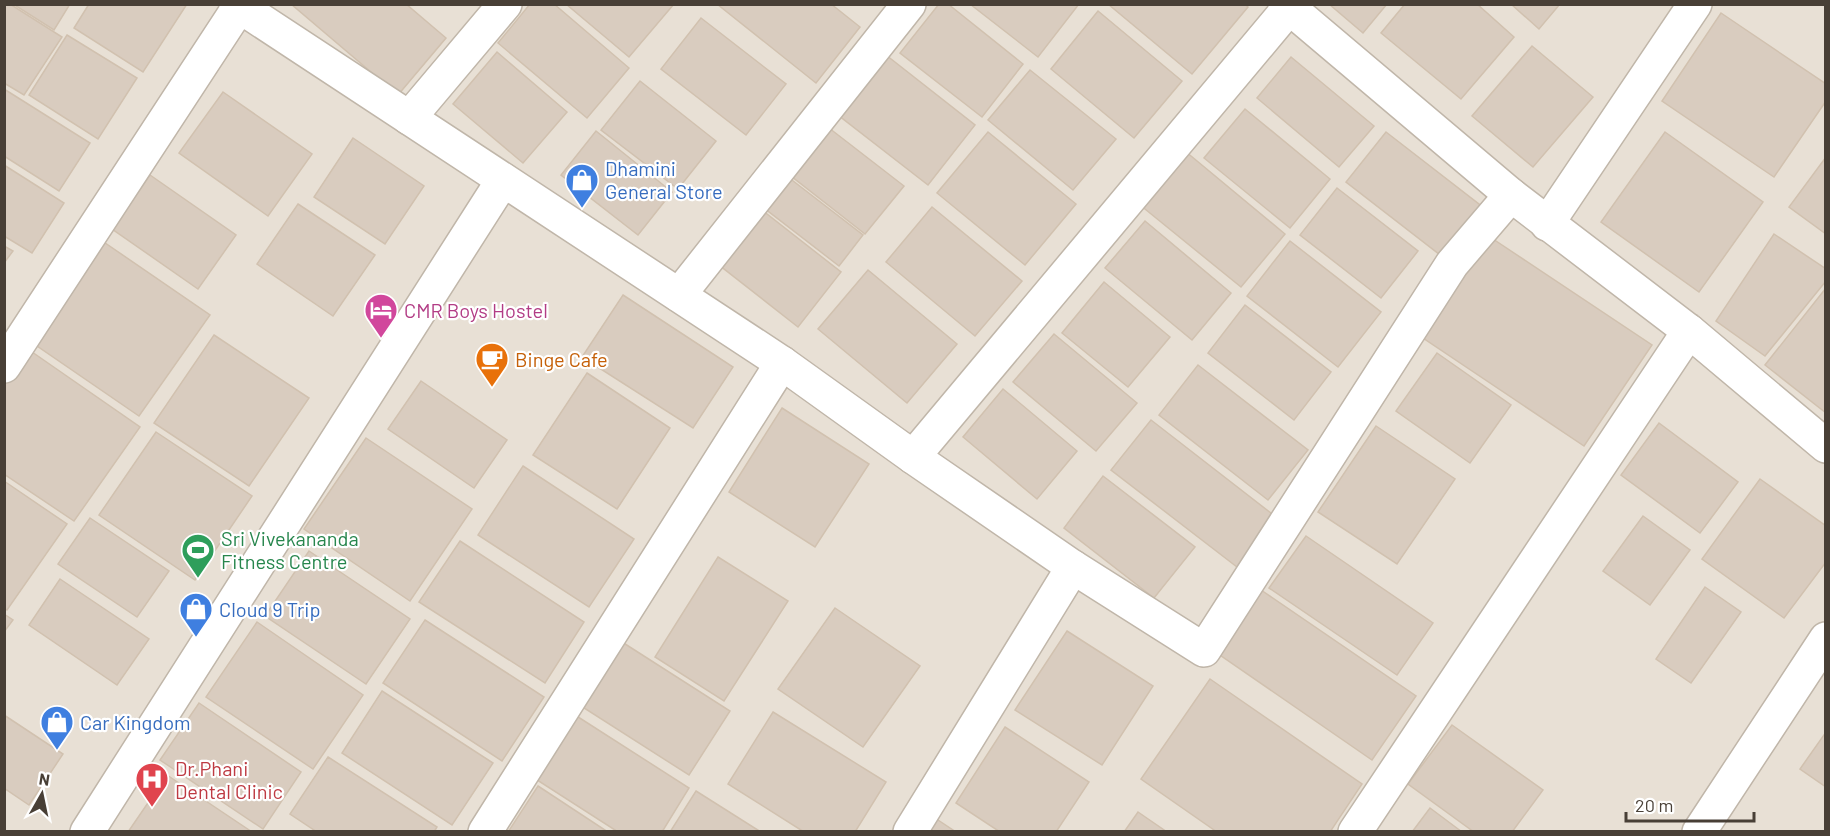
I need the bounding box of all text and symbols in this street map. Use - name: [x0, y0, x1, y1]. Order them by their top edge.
- place label: Dhamini General Store: [605, 156, 723, 203]
- shop icon: Dhamini General Store: [564, 162, 600, 209]
- hotel icon: CMR Boys Hostel: [363, 292, 399, 339]
- place label: CMR Boys Hostel: [404, 298, 548, 322]
- cafe icon: Binge Cafe: [474, 341, 510, 388]
- place label: Binge Cafe: [515, 347, 608, 371]
- place label: Sri Vivekananda Fitness Centre: [221, 526, 359, 573]
- sports icon: Sri Vivekananda Fitness Centre: [180, 532, 216, 579]
- shop icon: Cloud 9 Trip: [178, 591, 214, 638]
- place label: Cloud 9 Trip: [219, 597, 320, 621]
- shop icon: Car Kingdom: [39, 704, 75, 751]
- place label: Car Kingdom: [80, 710, 191, 734]
- place label: Dr.Phani Dental Clinic: [175, 756, 283, 803]
- hospital icon: Dr.Phani Dental Clinic: [134, 761, 170, 808]
- north arrow: [12, 764, 72, 824]
- text: N: [38, 768, 51, 789]
- scale bar: [1626, 785, 1754, 823]
- text: 20 m: [1635, 794, 1673, 816]

